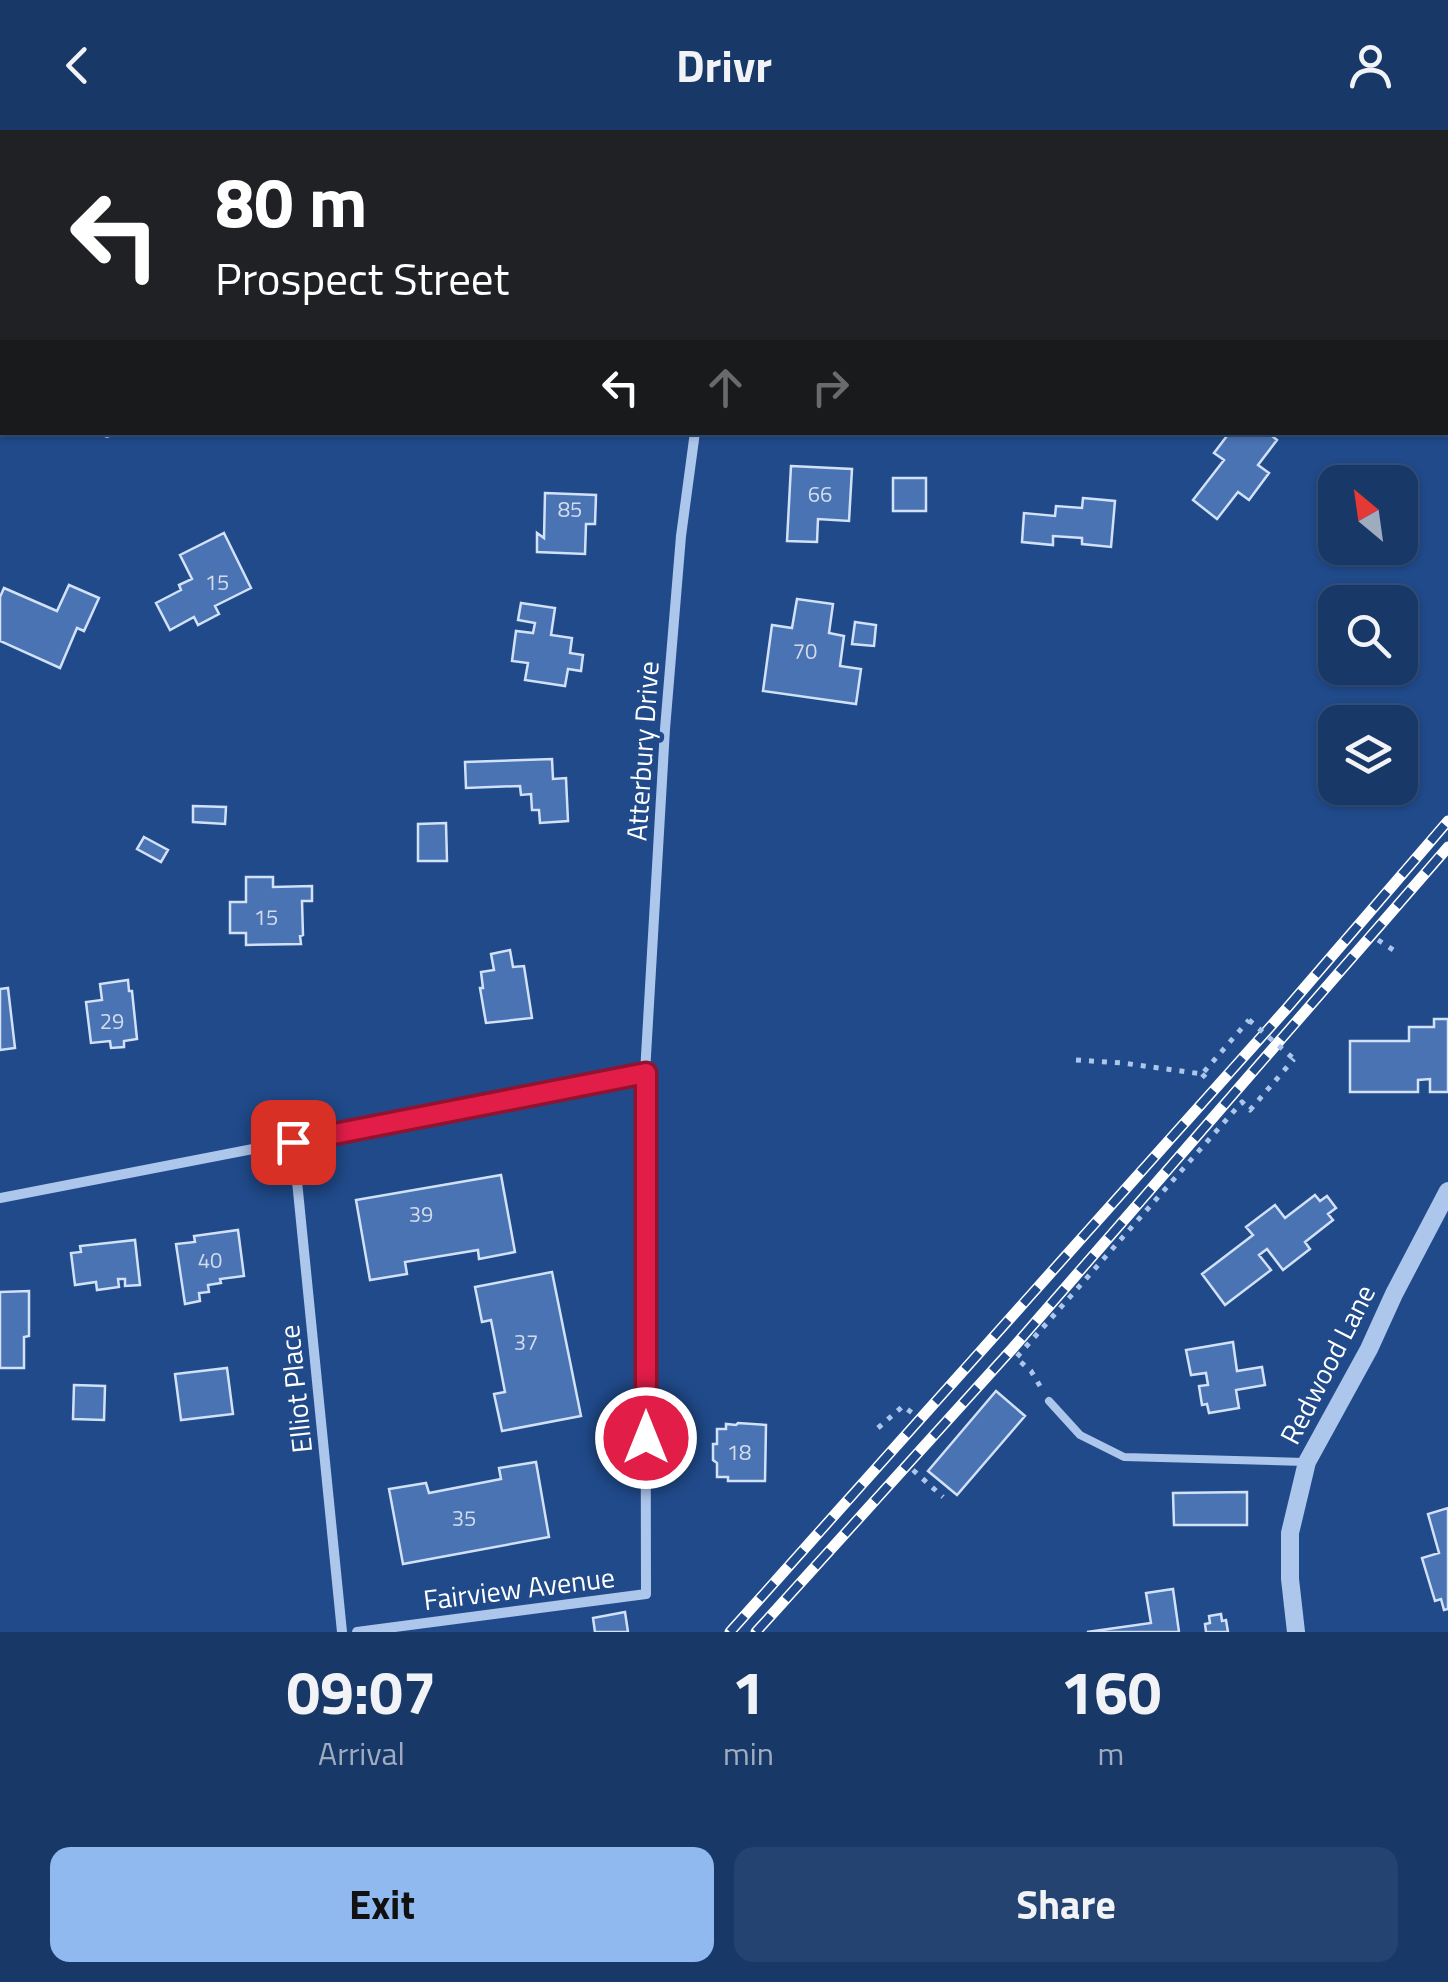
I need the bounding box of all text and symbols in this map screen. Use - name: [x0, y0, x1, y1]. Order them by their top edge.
- text: Drivr: [676, 31, 772, 99]
- icon: back: [50, 38, 105, 93]
- icon: person: [1343, 38, 1398, 93]
- text: 80 m: [215, 148, 368, 254]
- icon: left: [50, 170, 180, 300]
- text: Prospect Street: [215, 244, 509, 312]
- icon: left: [593, 360, 648, 415]
- icon: ahead: [698, 360, 753, 415]
- icon: right: [803, 360, 858, 415]
- north arrow: [1318, 465, 1418, 565]
- map controls: [1318, 465, 1418, 805]
- house number: 66: [808, 477, 832, 511]
- house number: 85: [558, 492, 582, 526]
- house number: 15: [205, 565, 229, 599]
- button: search: [1318, 585, 1418, 685]
- house number: 70: [793, 634, 817, 668]
- street label: Atterbury Drive: [614, 660, 670, 842]
- button: layers: [1318, 705, 1418, 805]
- house number: 15: [254, 900, 278, 934]
- house number: 29: [100, 1004, 124, 1038]
- pin: [251, 1100, 336, 1185]
- icon: arrive: [266, 1115, 321, 1170]
- house number: 39: [409, 1197, 433, 1231]
- house number: 40: [198, 1243, 222, 1277]
- street label: Redwood Lane: [1268, 1277, 1386, 1451]
- street label: Elliot Place: [267, 1323, 323, 1455]
- house number: 37: [514, 1325, 538, 1359]
- position arrow: [594, 1386, 698, 1490]
- house number: 18: [727, 1435, 751, 1469]
- house number: 35: [452, 1501, 476, 1535]
- street label: Fairview Avenue: [421, 1555, 617, 1621]
- text: 09:07: [287, 1646, 436, 1737]
- text: 1: [732, 1646, 765, 1737]
- text: 160: [1061, 1646, 1161, 1737]
- text: Arrival: [318, 1729, 405, 1777]
- text: min: [723, 1729, 774, 1777]
- text: m: [1098, 1729, 1124, 1777]
- button: Exit: [50, 1847, 714, 1962]
- button: Share: [734, 1847, 1398, 1962]

